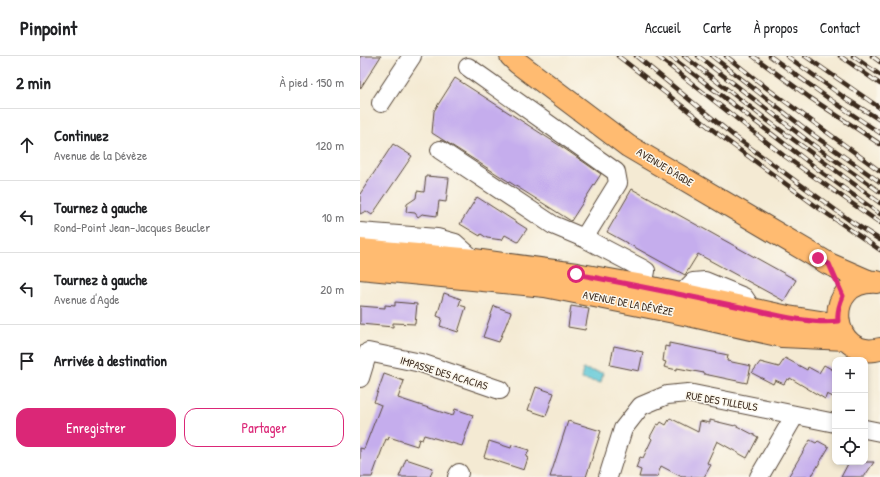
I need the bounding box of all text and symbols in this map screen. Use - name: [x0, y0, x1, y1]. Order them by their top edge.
- text: Pinpoint: [20, 15, 77, 41]
- text: Accueil: [645, 18, 681, 37]
- text: Carte: [703, 18, 732, 37]
- text: À propos: [754, 18, 798, 37]
- text: Contact: [820, 18, 860, 37]
- text: 2 min: [16, 71, 51, 94]
- text: À pied · 150 m: [279, 73, 344, 91]
- text: Continuez: [54, 125, 109, 146]
- icon: ahead: [16, 134, 38, 156]
- text: 120 m: [316, 136, 344, 154]
- street label: AVENUE D'AGDE: [634, 145, 696, 189]
- text: Avenue de la Dévèze: [54, 146, 147, 164]
- text: Tournez à gauche: [54, 197, 147, 218]
- icon: left: [16, 206, 38, 228]
- text: 10 m: [322, 208, 344, 226]
- text: Rond-Point Jean-Jacques Beucler: [54, 218, 210, 236]
- route end: [809, 249, 827, 267]
- route start: [567, 265, 585, 283]
- text: Tournez à gauche: [54, 269, 147, 290]
- icon: left: [16, 278, 38, 300]
- text: 20 m: [320, 280, 344, 298]
- street label: AVENUE DE LA DÉVÈZE: [582, 287, 675, 319]
- text: Avenue d'Agde: [54, 290, 120, 308]
- icon: arrive: [16, 350, 38, 372]
- text: Arrivée à destination: [54, 350, 167, 371]
- street label: IMPASSE DES ACACIAS: [399, 353, 489, 393]
- map controls: [832, 357, 868, 465]
- button: +: [832, 357, 868, 393]
- street label: RUE DES TILLEULS: [685, 388, 759, 414]
- button: −: [832, 393, 868, 429]
- button: Enregistrer: [16, 408, 176, 447]
- button: Partager: [184, 408, 344, 447]
- button: locate: [832, 429, 868, 465]

